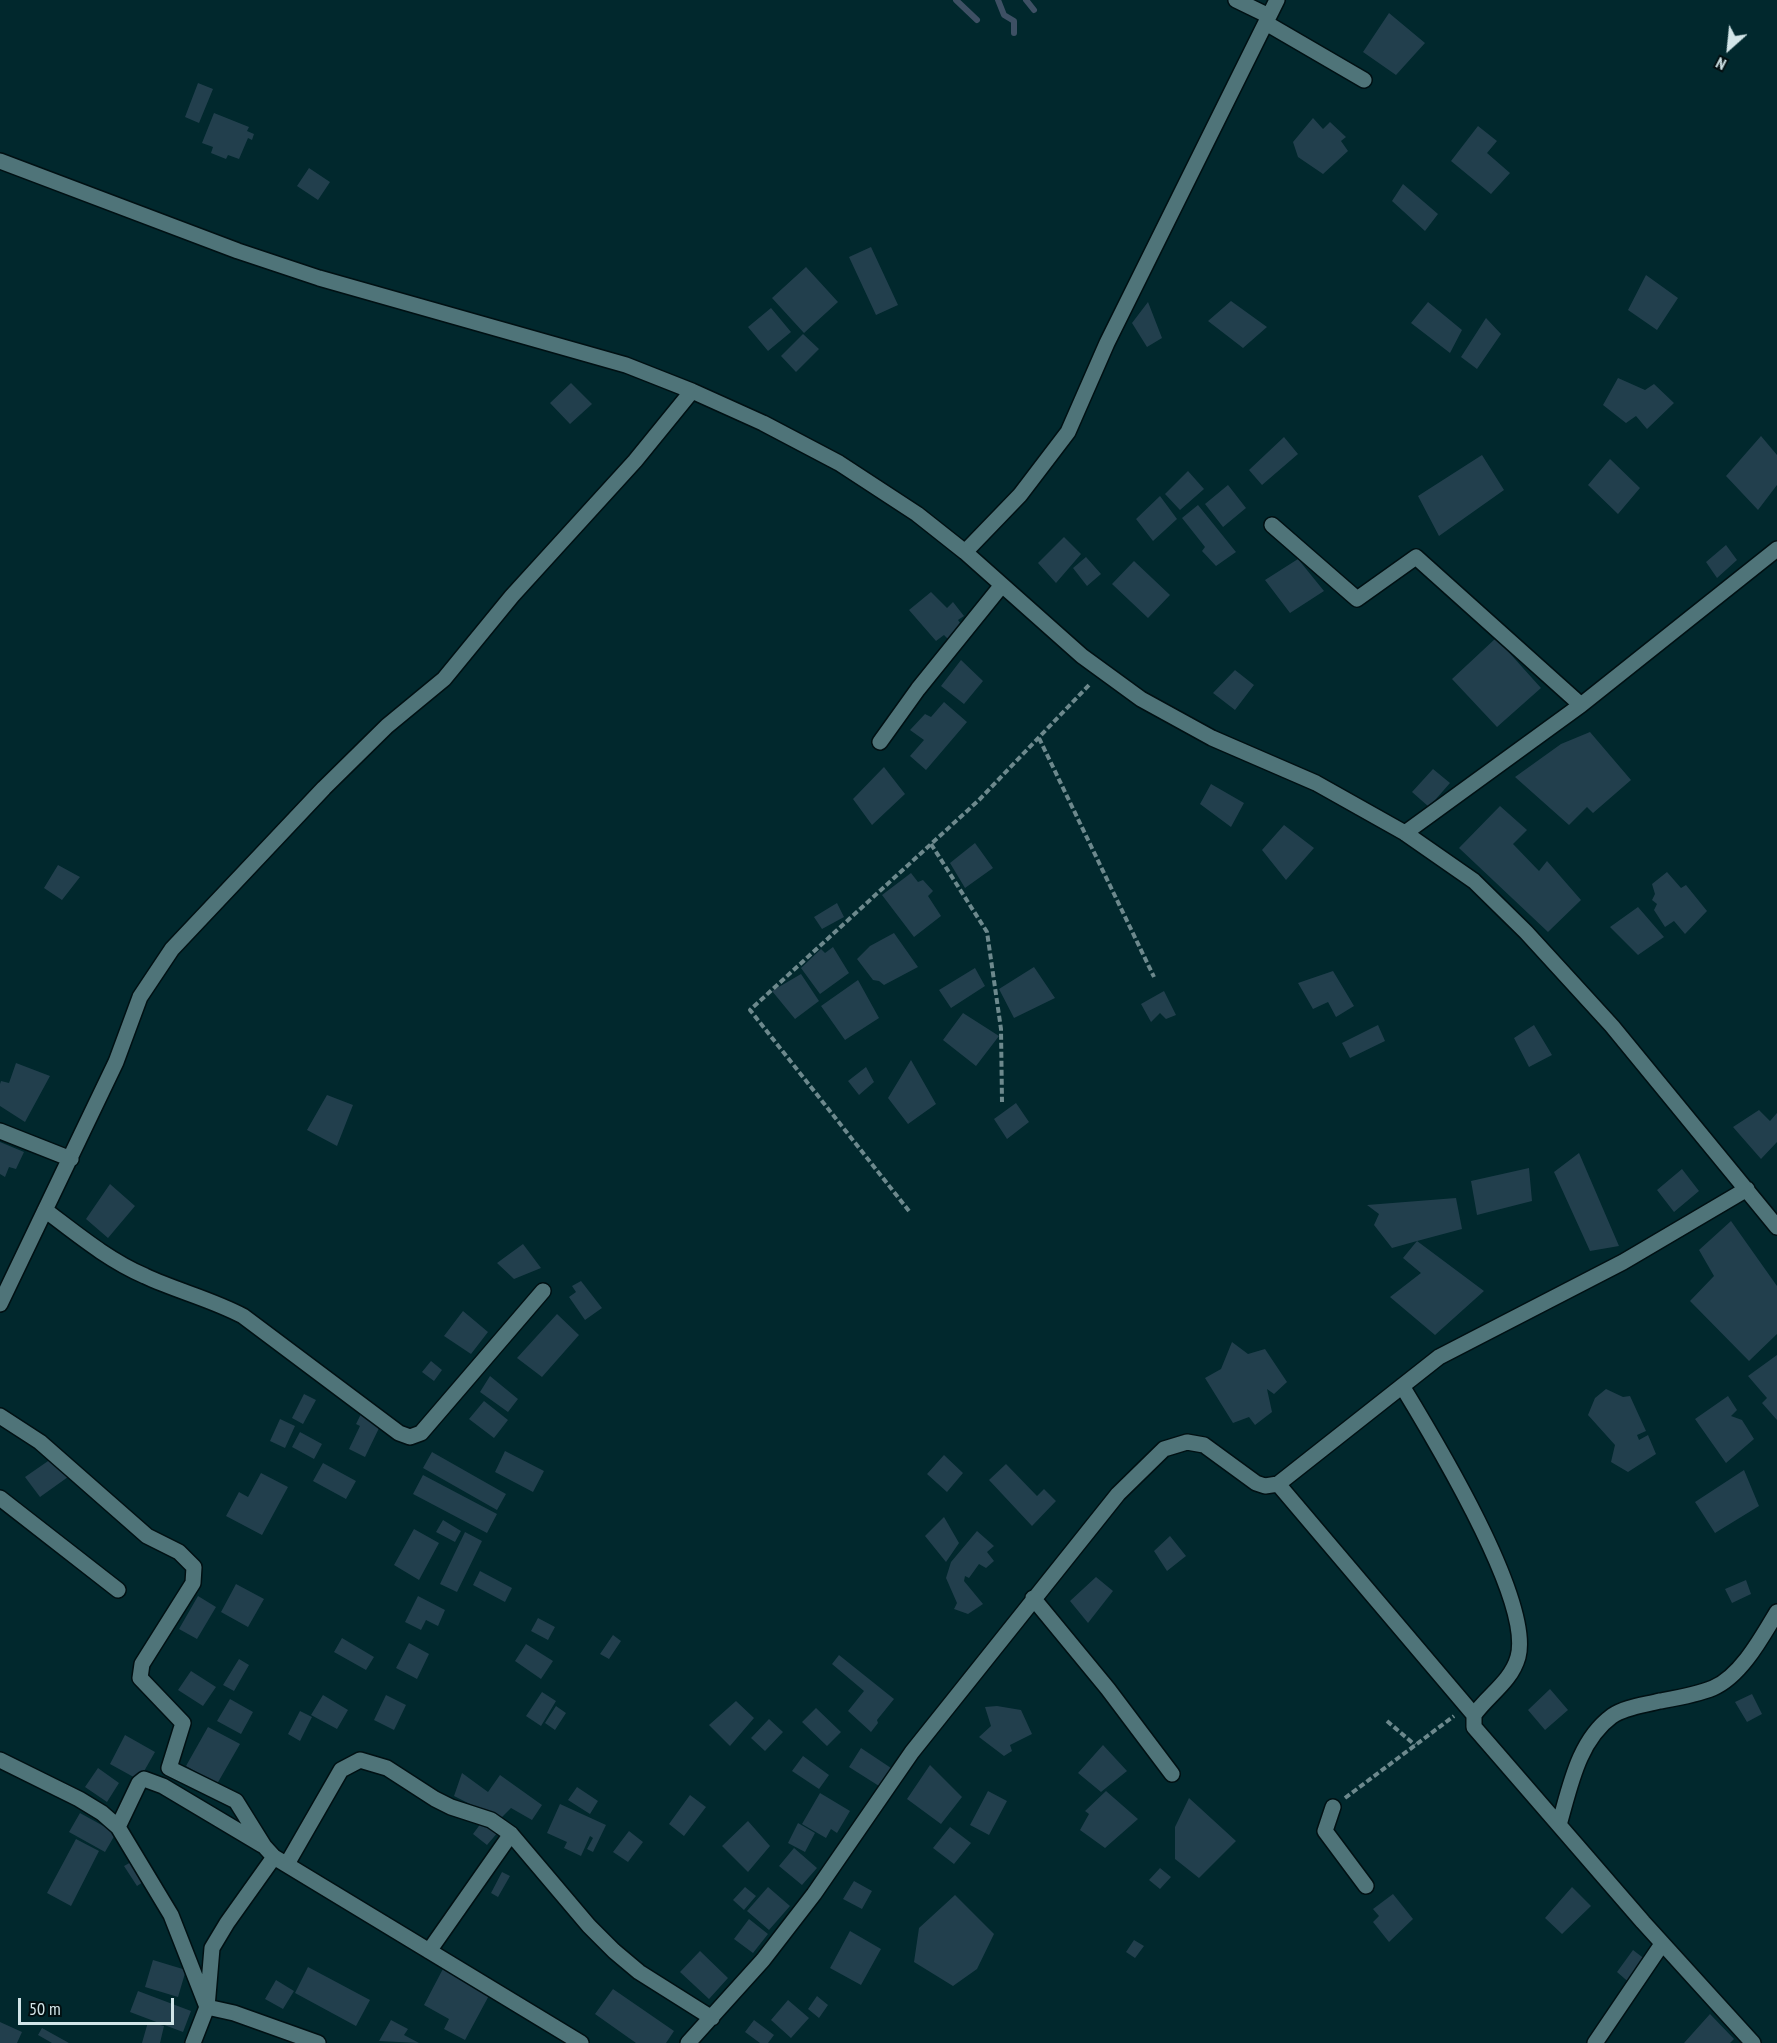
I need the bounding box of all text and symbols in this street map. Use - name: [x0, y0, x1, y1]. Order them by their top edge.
- north arrow: [1699, 18, 1759, 78]
- text: N: [1712, 53, 1729, 75]
- scale bar: [21, 1986, 177, 2024]
- text: 50 m: [29, 1997, 61, 2020]

